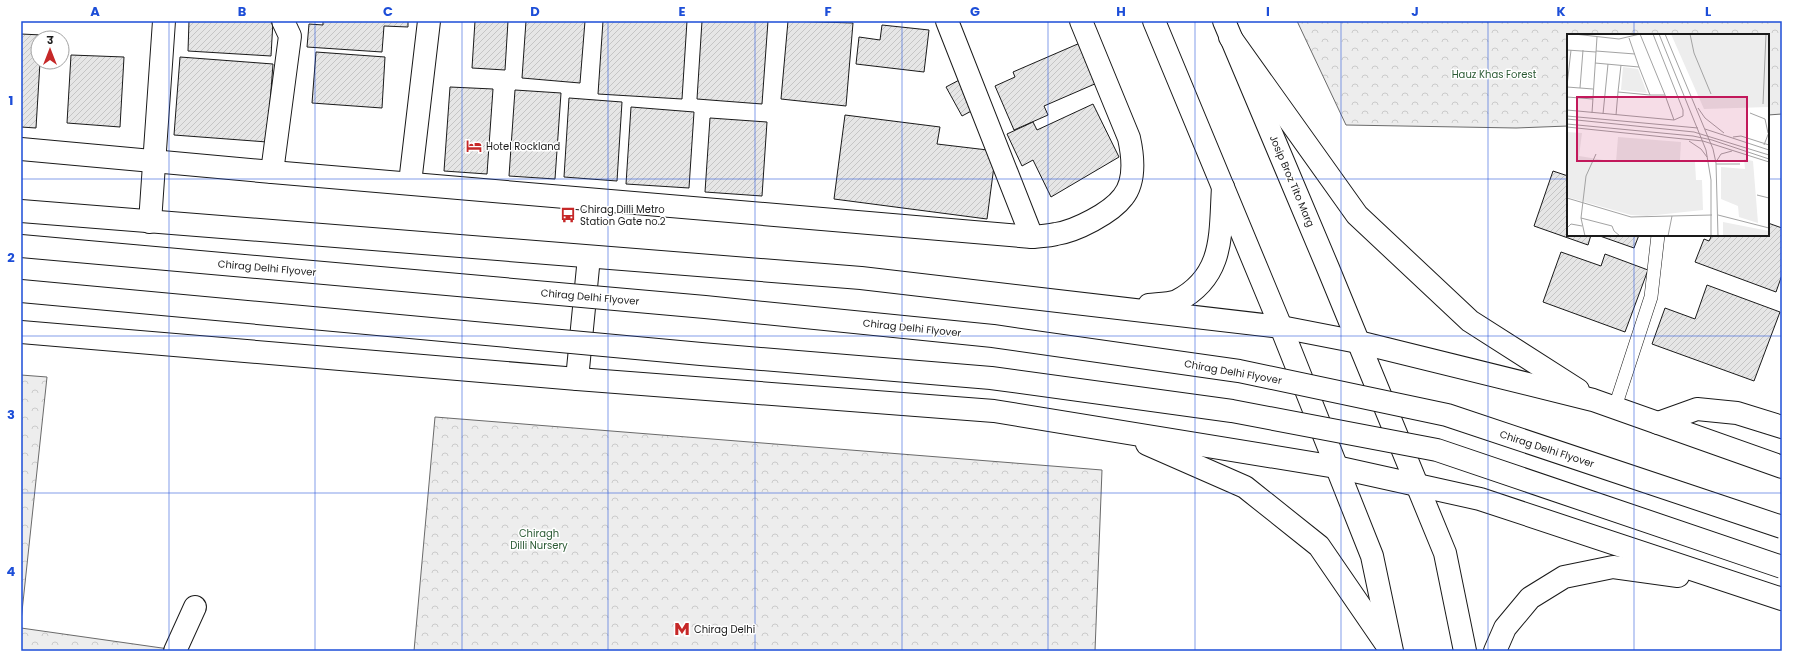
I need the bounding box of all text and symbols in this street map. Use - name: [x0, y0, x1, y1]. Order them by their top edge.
- text: A: [90, 2, 100, 21]
- text: B: [238, 2, 247, 21]
- text: C: [383, 2, 393, 21]
- text: D: [530, 2, 540, 21]
- text: E: [678, 2, 686, 21]
- text: F: [824, 2, 832, 21]
- text: G: [970, 2, 980, 21]
- text: H: [1116, 2, 1126, 21]
- text: I: [1266, 2, 1270, 21]
- text: J: [1411, 2, 1419, 21]
- text: K: [1556, 2, 1566, 21]
- text: L: [1705, 2, 1711, 21]
- north arrow: [30, 30, 70, 70]
- text: उ: [46, 32, 54, 48]
- inset map: [1567, 34, 1769, 236]
- park label: Hauz Khas Forest: [1452, 67, 1537, 82]
- text: 1: [9, 91, 13, 110]
- street label: Josip Broz Tito Marg: [1266, 133, 1318, 229]
- hotel icon: Hotel Rockland: [465, 137, 483, 155]
- place label: Hotel Rockland: [486, 139, 560, 154]
- place label: Chirag Dilli Metro Station Gate no.2: [580, 202, 666, 229]
- bus stop icon: Chirag Dilli Metro Station Gate no.2: [559, 206, 577, 224]
- text: 2: [7, 248, 15, 267]
- street label: Chirag Delhi Flyover: [217, 256, 317, 280]
- street label: Chirag Delhi Flyover: [540, 285, 640, 309]
- street label: Chirag Delhi Flyover: [862, 315, 962, 341]
- street label: Chirag Delhi Flyover: [1183, 356, 1283, 388]
- text: 3: [7, 405, 15, 424]
- street label: Chirag Delhi Flyover: [1498, 427, 1597, 471]
- park label: Chiragh Dilli Nursery: [510, 526, 568, 553]
- text: 4: [7, 562, 16, 581]
- metro station icon: Chirag Delhi: [673, 620, 691, 638]
- place label: Chirag Delhi: [694, 622, 755, 637]

